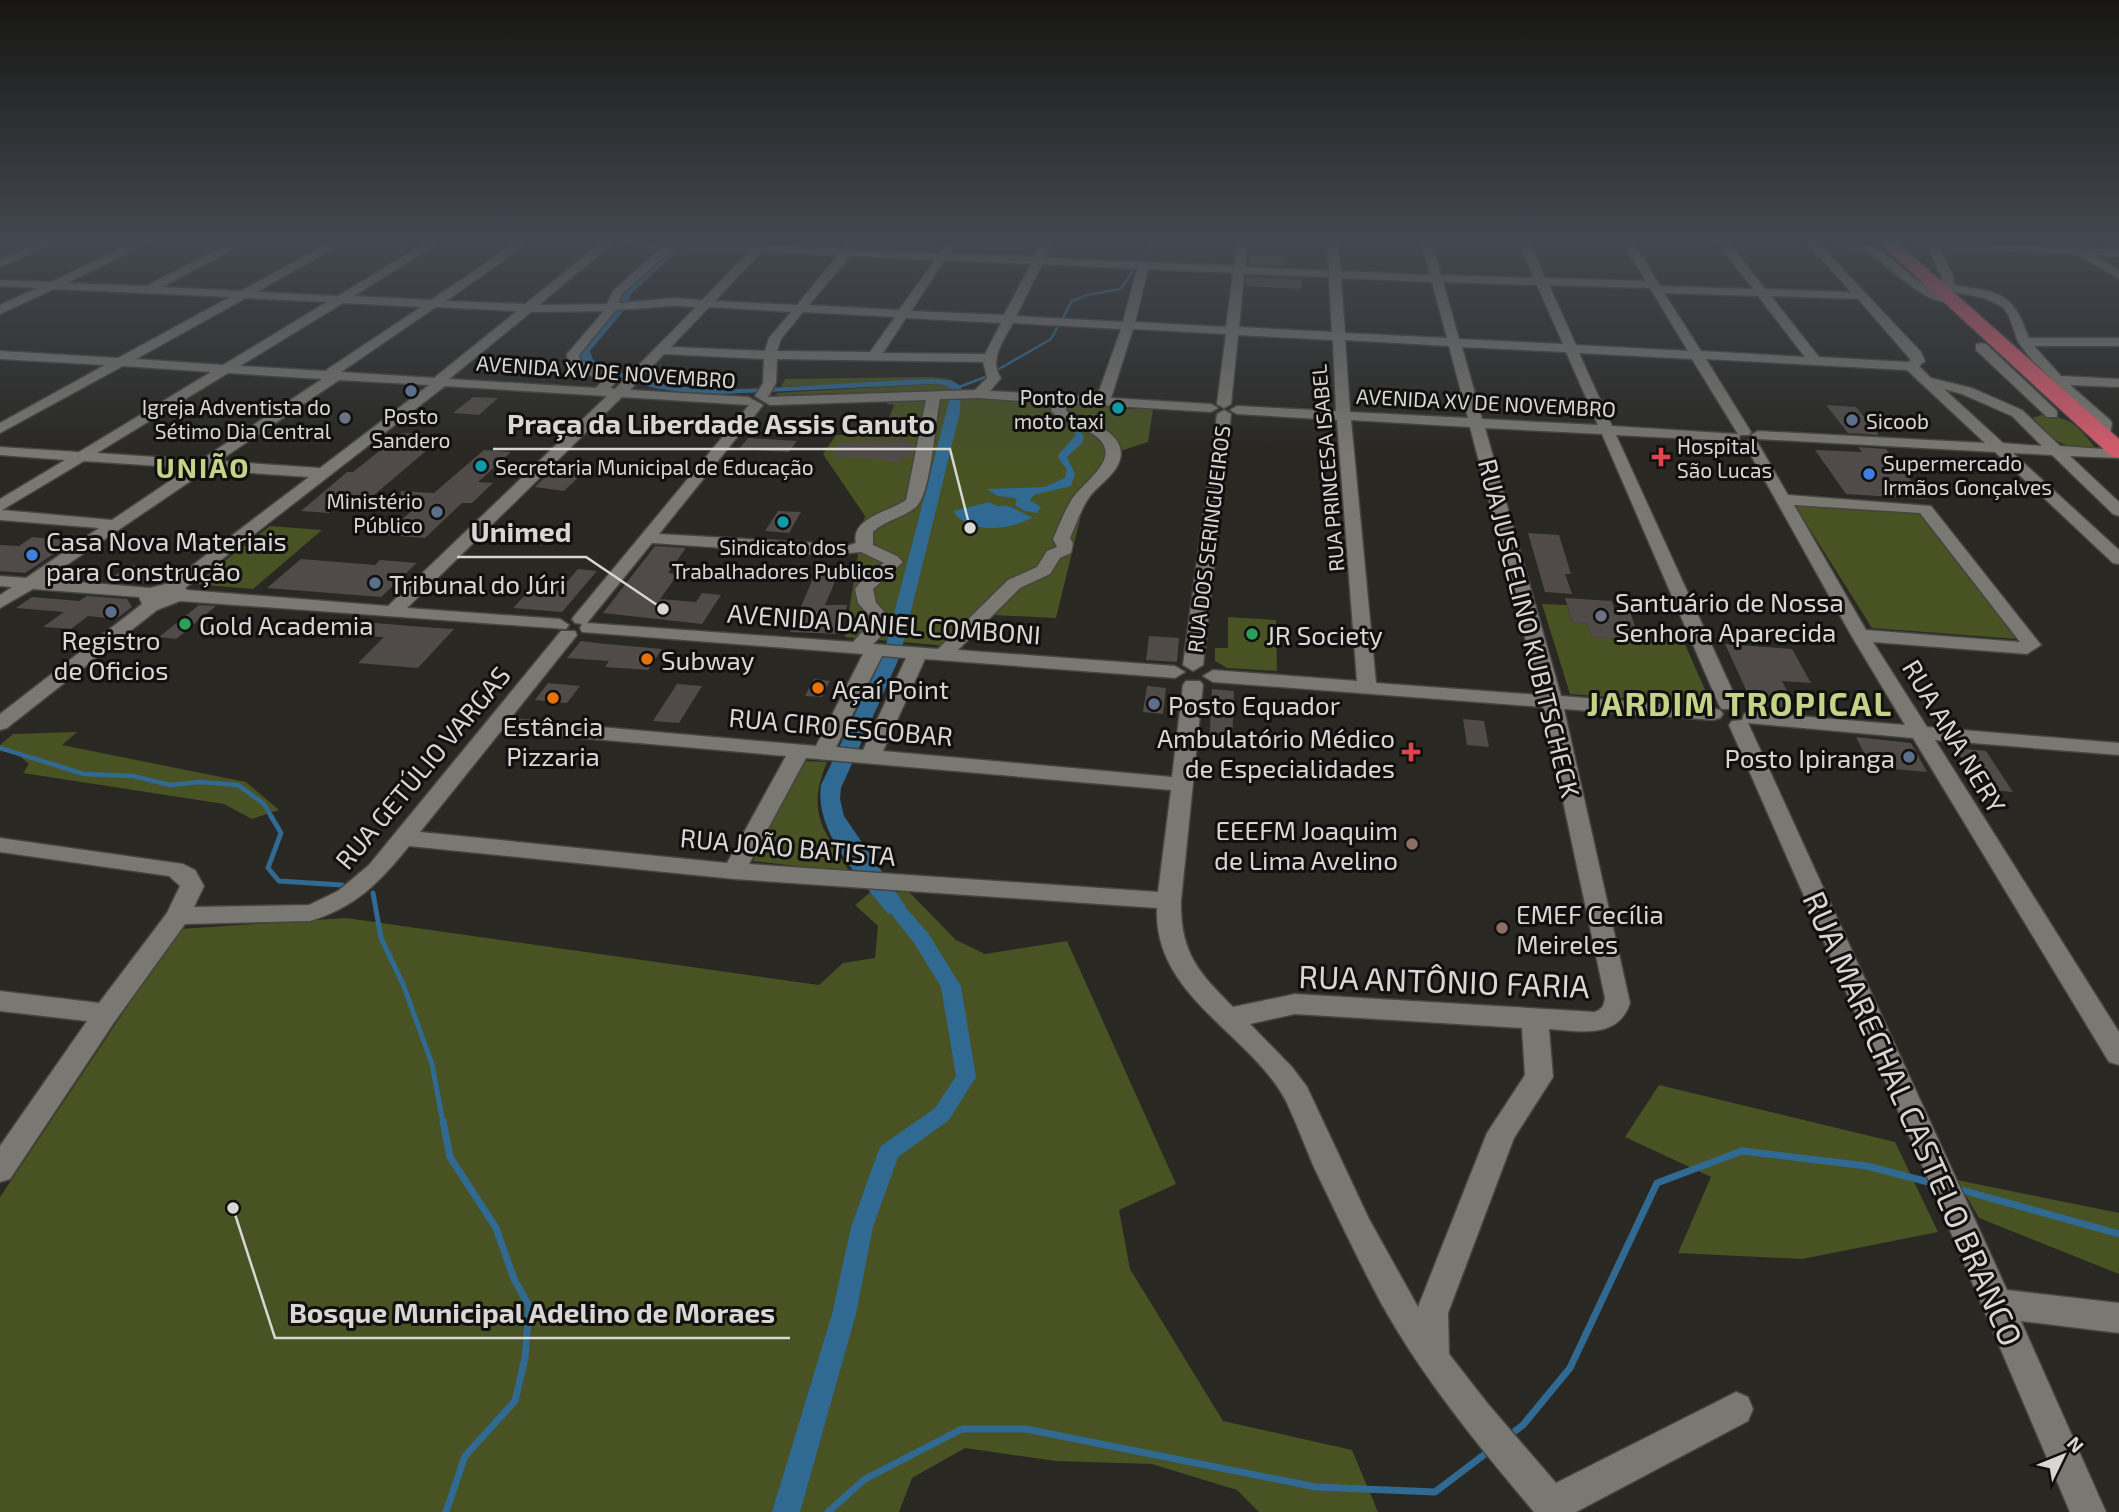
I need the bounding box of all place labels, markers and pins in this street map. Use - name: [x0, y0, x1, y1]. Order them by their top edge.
- marker: Posto Sandero: [403, 383, 419, 399]
- place label: Ponto de moto taxi: [1014, 384, 1104, 433]
- place label: Igreja Adventista do Sétimo Dia Central: [142, 394, 332, 443]
- callout: Praça da Liberdade Assis Canuto: [493, 400, 950, 449]
- marker: Ponto de moto taxi: [1110, 400, 1126, 416]
- place label: Posto Sandero: [372, 403, 450, 452]
- place label: Sicoob: [1866, 408, 1929, 433]
- marker: Igreja Adventista do Sétimo Dia Central: [337, 410, 353, 426]
- marker: Sicoob: [1844, 412, 1860, 428]
- place label: Hospital São Lucas: [1677, 433, 1772, 482]
- marker: Hospital São Lucas: [1651, 447, 1671, 467]
- place label: Supermercado Irmãos Gonçalves: [1883, 450, 2052, 501]
- place label: Secretaria Municipal de Educação: [495, 454, 814, 481]
- marker: Secretaria Municipal de Educação: [473, 458, 489, 474]
- marker: Supermercado Irmãos Gonçalves: [1861, 466, 1877, 482]
- place label: Ministério Público: [326, 488, 423, 537]
- marker: Ministério Público: [429, 504, 445, 520]
- callout: Unimed: [457, 508, 586, 557]
- marker: Sindicato dos Trabalhadores Publicos: [775, 514, 791, 530]
- place label: Casa Nova Materiais para Construção: [46, 525, 287, 588]
- place label: Sindicato dos Trabalhadores Publicos: [672, 534, 894, 583]
- marker: Casa Nova Materiais para Construção: [24, 547, 40, 563]
- place label: Tribunal do Júri: [389, 568, 566, 599]
- marker: Tribunal do Júri: [367, 575, 383, 591]
- place label: Santuário de Nossa Senhora Aparecida: [1615, 586, 1844, 647]
- marker: Registro de Oficios: [103, 604, 119, 620]
- marker: Santuário de Nossa Senhora Aparecida: [1593, 608, 1609, 624]
- place label: Gold Academia: [199, 609, 373, 640]
- marker: Gold Academia: [177, 616, 193, 632]
- place label: JR Society: [1266, 619, 1383, 650]
- place label: Registro de Oficios: [54, 624, 168, 685]
- marker: JR Society: [1244, 626, 1260, 642]
- place label: Subway: [661, 644, 755, 675]
- marker: Subway: [639, 651, 655, 667]
- place label: Açaí Point: [832, 673, 949, 706]
- marker: Açaí Point: [810, 680, 826, 696]
- place label: Posto Equador: [1168, 689, 1340, 720]
- marker: Estância Pizzaria: [545, 690, 561, 706]
- marker: Posto Equador: [1146, 696, 1162, 712]
- place label: Estância Pizzaria: [503, 710, 603, 771]
- place label: Ambulatório Médico de Especialidades: [1157, 722, 1395, 783]
- marker: Ambulatório Médico de Especialidades: [1401, 742, 1421, 762]
- place label: Posto Ipiranga: [1725, 742, 1895, 773]
- marker: Posto Ipiranga: [1901, 749, 1917, 765]
- place label: EEEFM Joaquim de Lima Avelino: [1214, 814, 1398, 875]
- marker: EEEFM Joaquim de Lima Avelino: [1404, 836, 1420, 852]
- place label: EMEF Cecília Meireles: [1516, 898, 1664, 959]
- marker: EMEF Cecília Meireles: [1494, 920, 1510, 936]
- callout: Bosque Municipal Adelino de Moraes: [275, 1289, 790, 1338]

